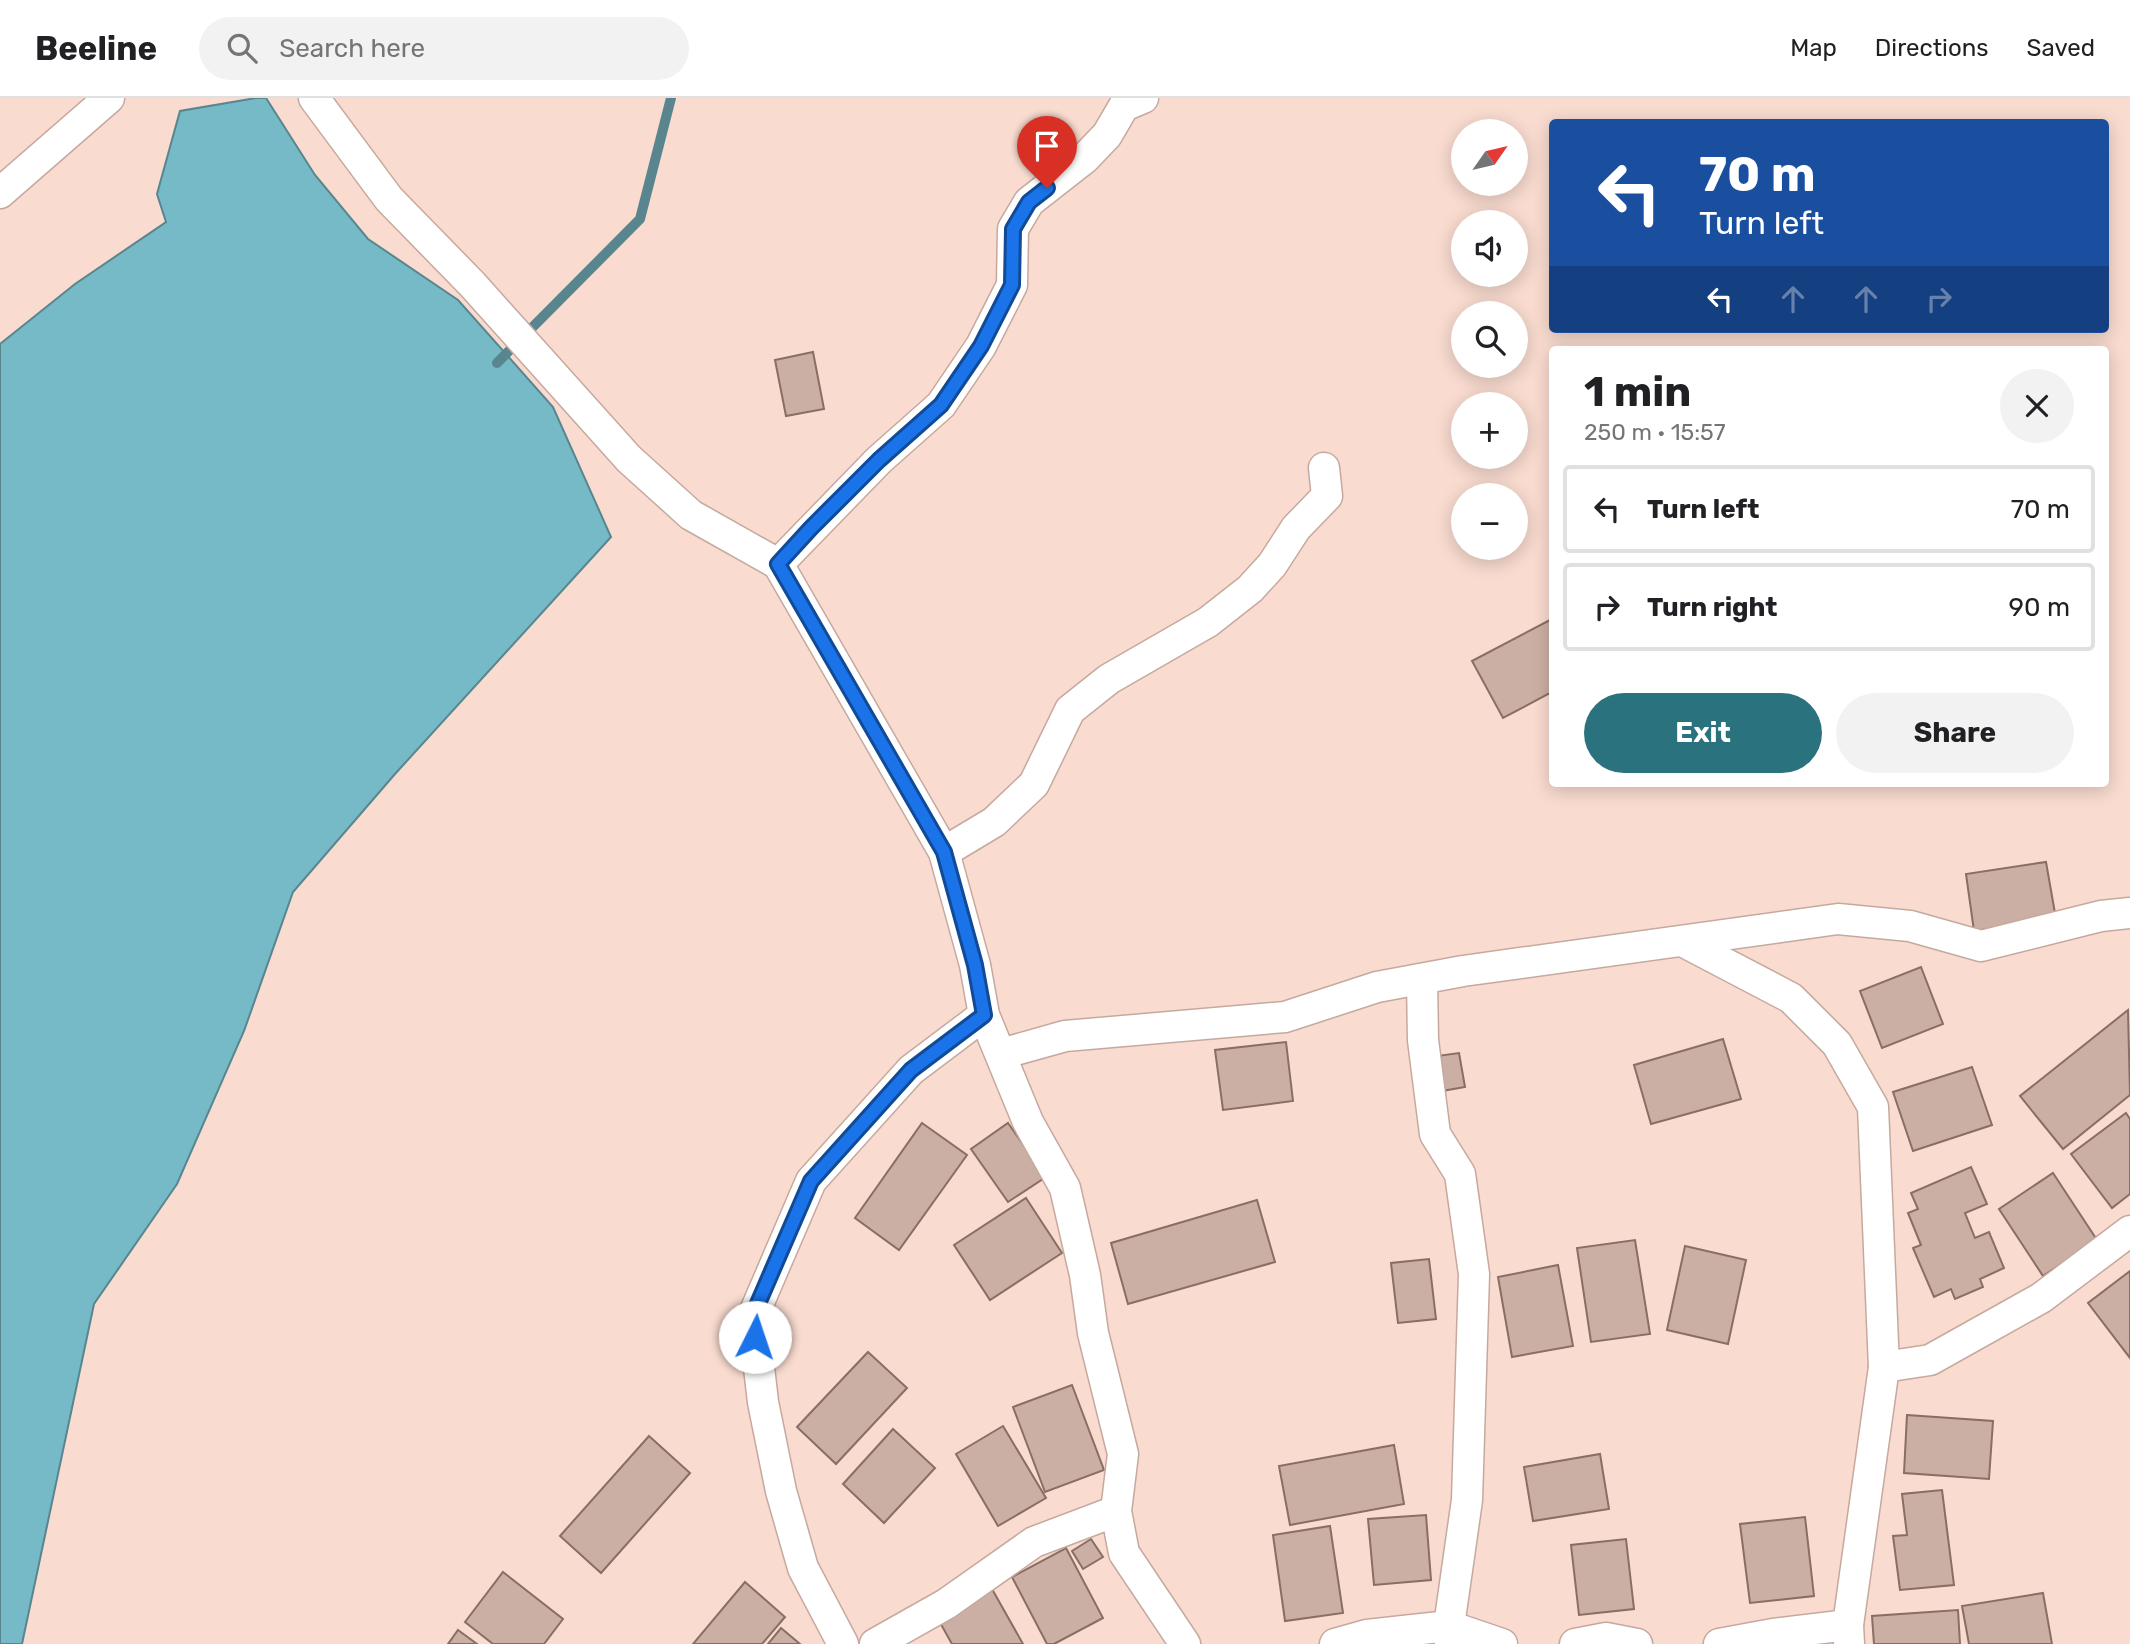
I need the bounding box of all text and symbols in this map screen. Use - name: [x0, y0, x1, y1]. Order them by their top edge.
- search box: [199, 17, 689, 80]
- text: Beeline: [35, 29, 157, 68]
- icon: search: [223, 29, 261, 67]
- text: Search here: [279, 33, 425, 64]
- text: Map: [1790, 34, 1837, 62]
- text: Directions: [1875, 34, 1988, 62]
- text: Saved: [2026, 34, 2095, 62]
- pin: [1017, 116, 1077, 188]
- north arrow: [1451, 119, 1528, 196]
- map controls: [1451, 119, 1528, 560]
- icon: arrive: [1028, 127, 1066, 165]
- text: 70 m: [1699, 145, 1816, 203]
- icon: left: [1584, 147, 1675, 238]
- text: Turn left: [1699, 204, 1824, 242]
- button: sound: [1451, 210, 1528, 287]
- icon: left: [1701, 280, 1739, 318]
- icon: ahead: [1774, 280, 1812, 318]
- icon: ahead: [1847, 280, 1885, 318]
- icon: right: [1920, 280, 1958, 318]
- button: search: [1451, 301, 1528, 378]
- text: 1 min: [1584, 367, 1691, 417]
- button: close: [2000, 369, 2074, 443]
- button: +: [1451, 392, 1528, 469]
- text: 250 m · 15:57: [1584, 418, 1726, 446]
- button: −: [1451, 483, 1528, 560]
- icon: left: [1588, 490, 1626, 528]
- text: Turn left: [1647, 494, 1759, 525]
- text: 70 m: [2011, 494, 2070, 525]
- icon: right: [1588, 588, 1626, 626]
- text: Turn right: [1647, 592, 1777, 623]
- text: 90 m: [2009, 592, 2070, 623]
- button: Exit: [1584, 693, 1822, 773]
- button: Share: [1836, 693, 2074, 773]
- position arrow: [718, 1300, 792, 1374]

